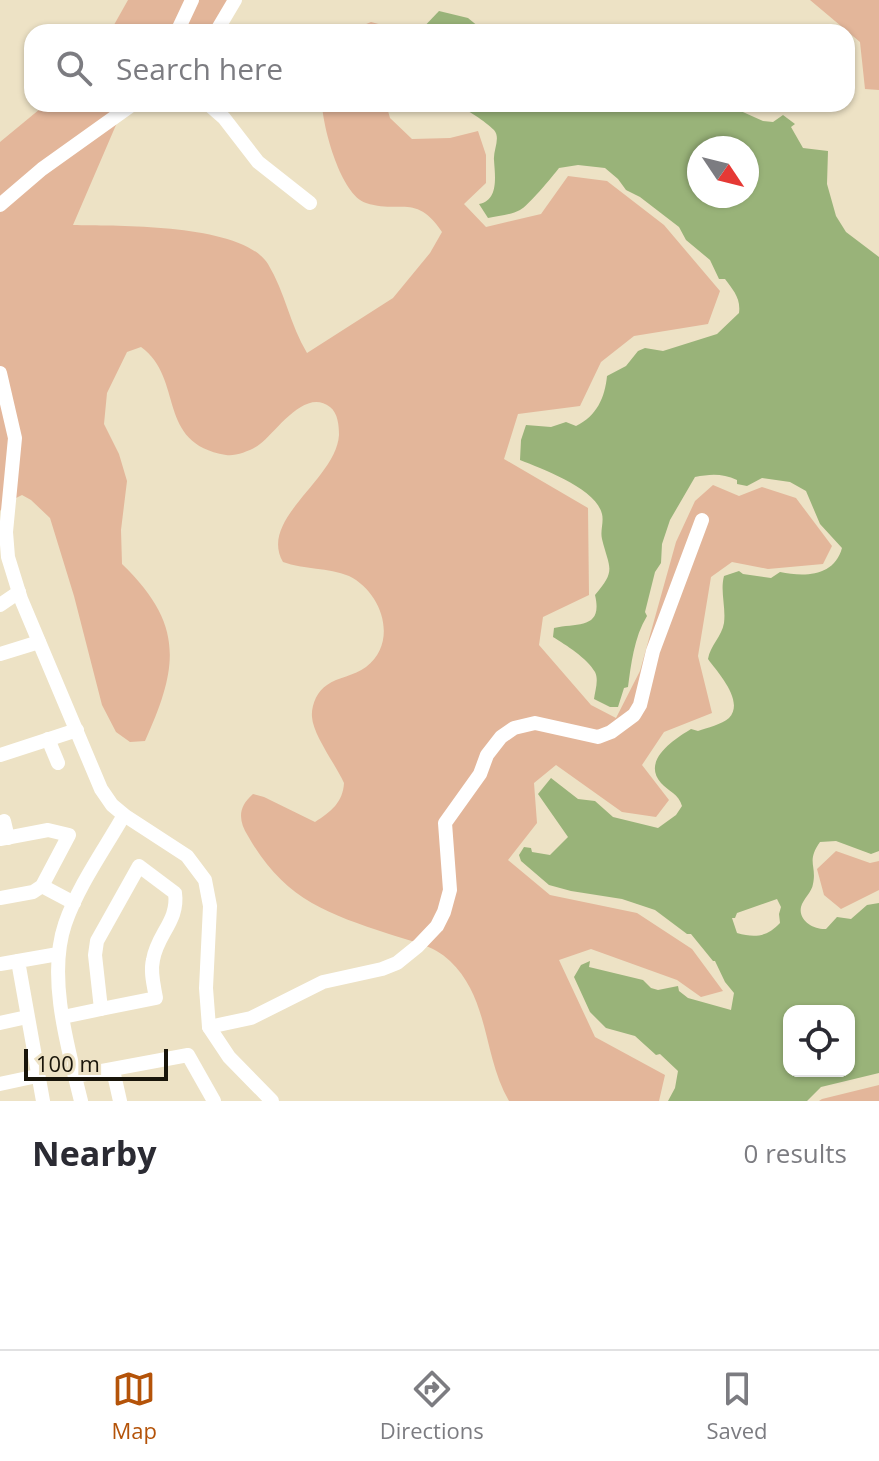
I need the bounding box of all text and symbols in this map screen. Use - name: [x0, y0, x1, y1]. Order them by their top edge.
- search box: [24, 24, 855, 112]
- icon: search: [52, 46, 96, 90]
- text: Search here: [116, 48, 283, 89]
- north arrow: [687, 136, 759, 208]
- map controls: [783, 1005, 855, 1077]
- button: locate: [783, 1005, 855, 1077]
- scale bar: [24, 1045, 168, 1081]
- text: 100 m: [36, 1048, 100, 1078]
- text: Nearby: [32, 1130, 157, 1176]
- text: 0 results: [744, 1135, 847, 1171]
- tab: Map: [111, 1367, 157, 1445]
- tab: Directions: [380, 1367, 484, 1445]
- tab: Saved: [706, 1367, 768, 1445]

